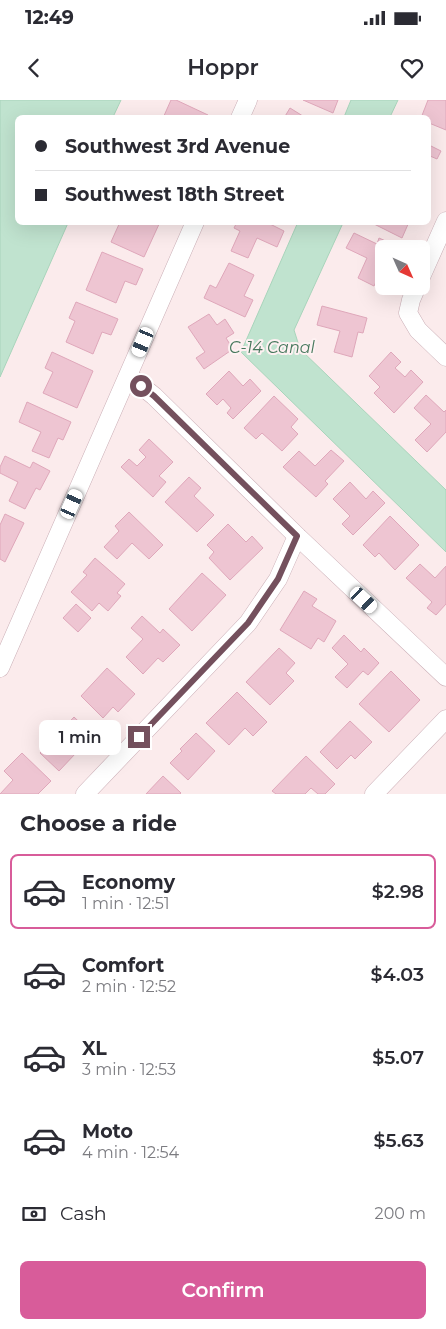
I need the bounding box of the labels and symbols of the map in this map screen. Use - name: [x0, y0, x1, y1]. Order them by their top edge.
- north arrow: [375, 240, 430, 295]
- car: [130, 325, 155, 359]
- water label: C-14 Canal: [229, 338, 316, 357]
- route start: [130, 375, 152, 397]
- car: [59, 487, 84, 521]
- car: [347, 584, 380, 616]
- callout: 1 min: [39, 720, 122, 754]
- route end: [128, 726, 150, 748]

